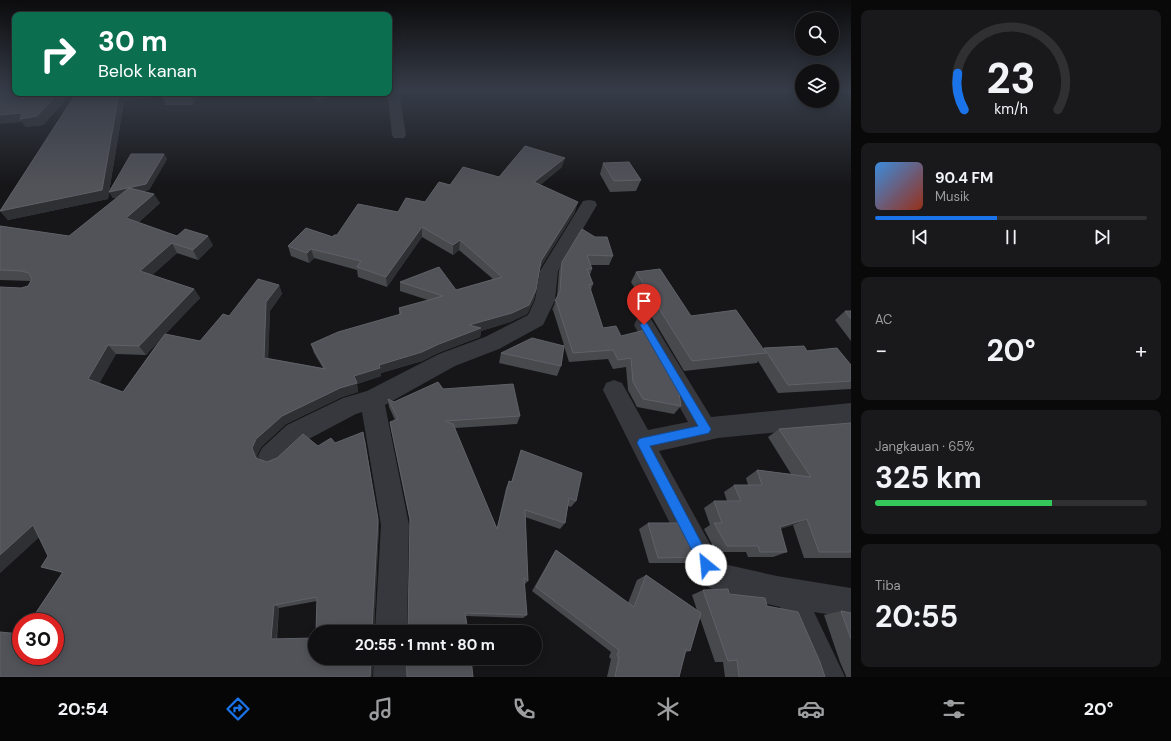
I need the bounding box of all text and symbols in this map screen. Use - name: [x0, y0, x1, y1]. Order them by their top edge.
- map controls: [795, 12, 839, 108]
- button: search: [795, 12, 839, 56]
- text: 30 m: [98, 23, 168, 60]
- icon: right: [32, 28, 84, 80]
- text: 23: [986, 52, 1036, 106]
- text: Belok kanan: [98, 59, 197, 83]
- button: layers: [795, 64, 839, 108]
- text: km/h: [994, 99, 1028, 117]
- text: 90.4 FM: [935, 168, 993, 188]
- text: Musik: [935, 188, 970, 205]
- icon: previous: [909, 226, 931, 248]
- icon: pause: [1000, 226, 1022, 248]
- icon: next: [1091, 226, 1113, 248]
- pin: [627, 284, 661, 325]
- icon: arrive: [633, 290, 655, 312]
- text: AC: [875, 311, 892, 328]
- text: 20°: [986, 331, 1036, 370]
- text: −: [875, 336, 887, 365]
- text: +: [1135, 336, 1147, 365]
- text: Jangkauan · 65%: [875, 438, 974, 455]
- text: 325 km: [875, 458, 982, 497]
- position arrow: [685, 544, 727, 586]
- text: Tiba: [875, 577, 901, 594]
- text: 20:55: [875, 597, 958, 636]
- speed limit sign: 30: [12, 613, 64, 665]
- text: 20:55 · 1 mnt · 80 m: [355, 635, 495, 655]
- icon: directions: [224, 695, 252, 723]
- icon: music: [367, 695, 395, 723]
- icon: phone: [510, 695, 538, 723]
- icon: climate: [654, 695, 682, 723]
- icon: car: [797, 695, 825, 723]
- icon: filters: [940, 695, 968, 723]
- text: 20:54: [58, 697, 108, 721]
- text: 20°: [1084, 697, 1113, 721]

